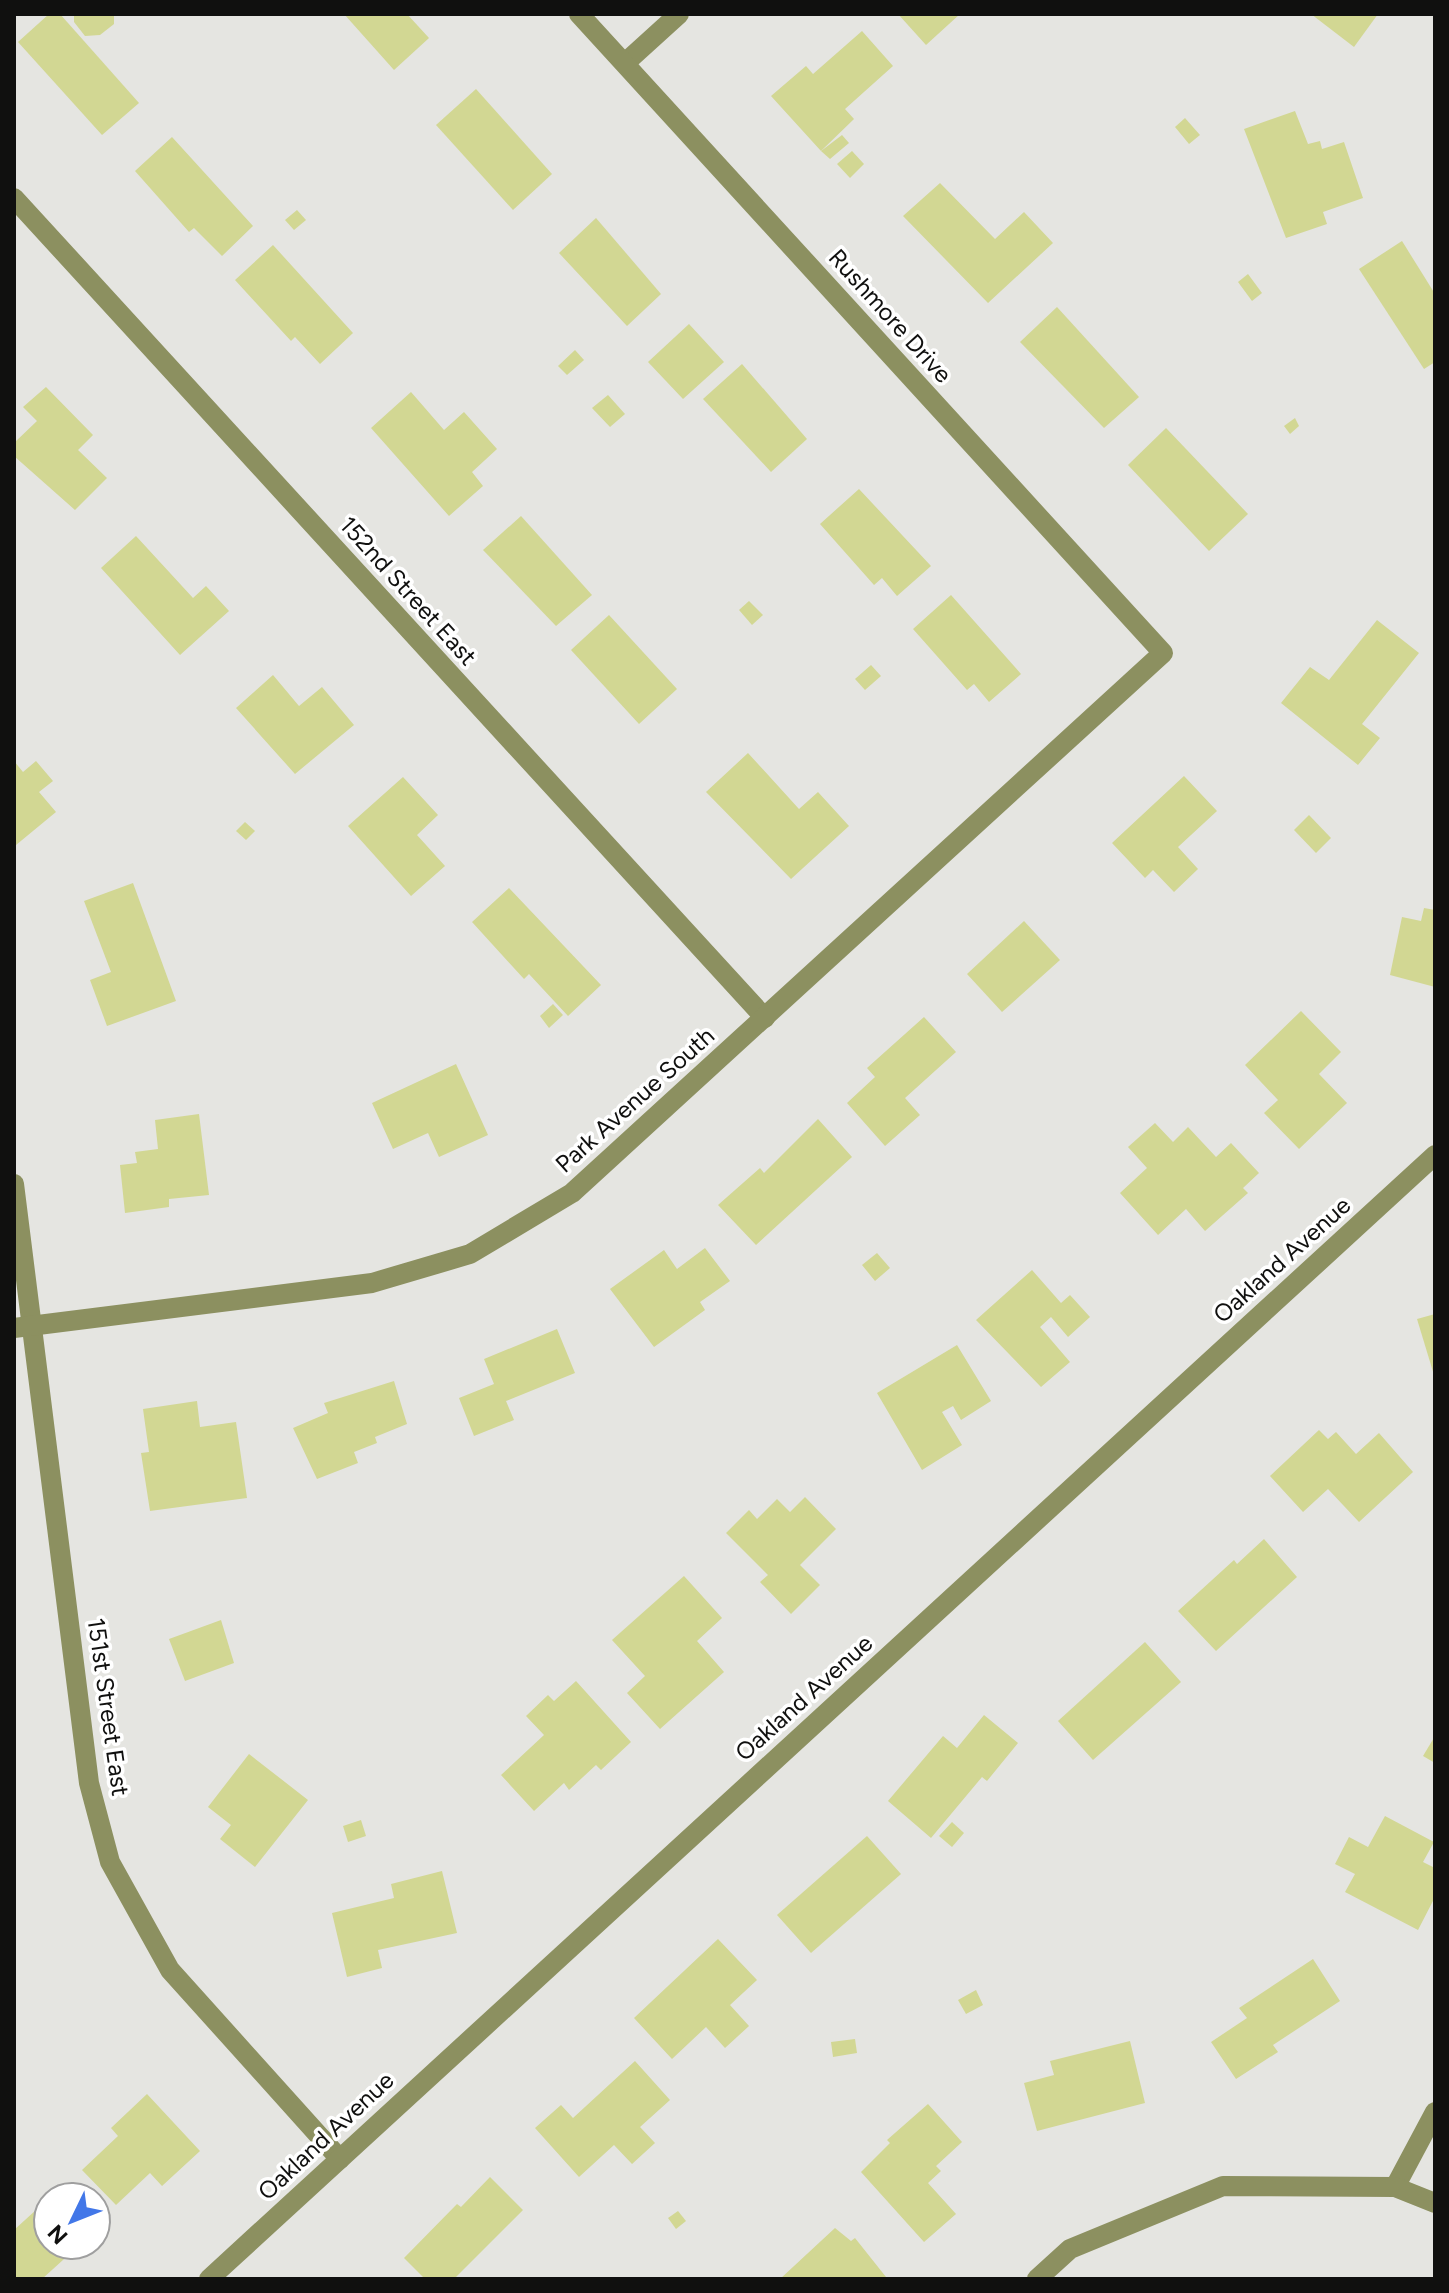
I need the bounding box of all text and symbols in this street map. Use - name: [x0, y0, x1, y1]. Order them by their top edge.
- street label: Rushmore Drive: [823, 243, 958, 389]
- street label: 152nd Street East: [334, 510, 483, 671]
- street label: Park Avenue South: [549, 1021, 720, 1178]
- street label: Oakland Avenue: [1207, 1190, 1356, 1329]
- street label: 151st Street East: [82, 1616, 135, 1798]
- street label: Oakland Avenue: [729, 1628, 878, 1767]
- street label: Oakland Avenue: [252, 2065, 399, 2206]
- north arrow: [32, 2181, 112, 2261]
- text: N: [42, 2219, 73, 2250]

